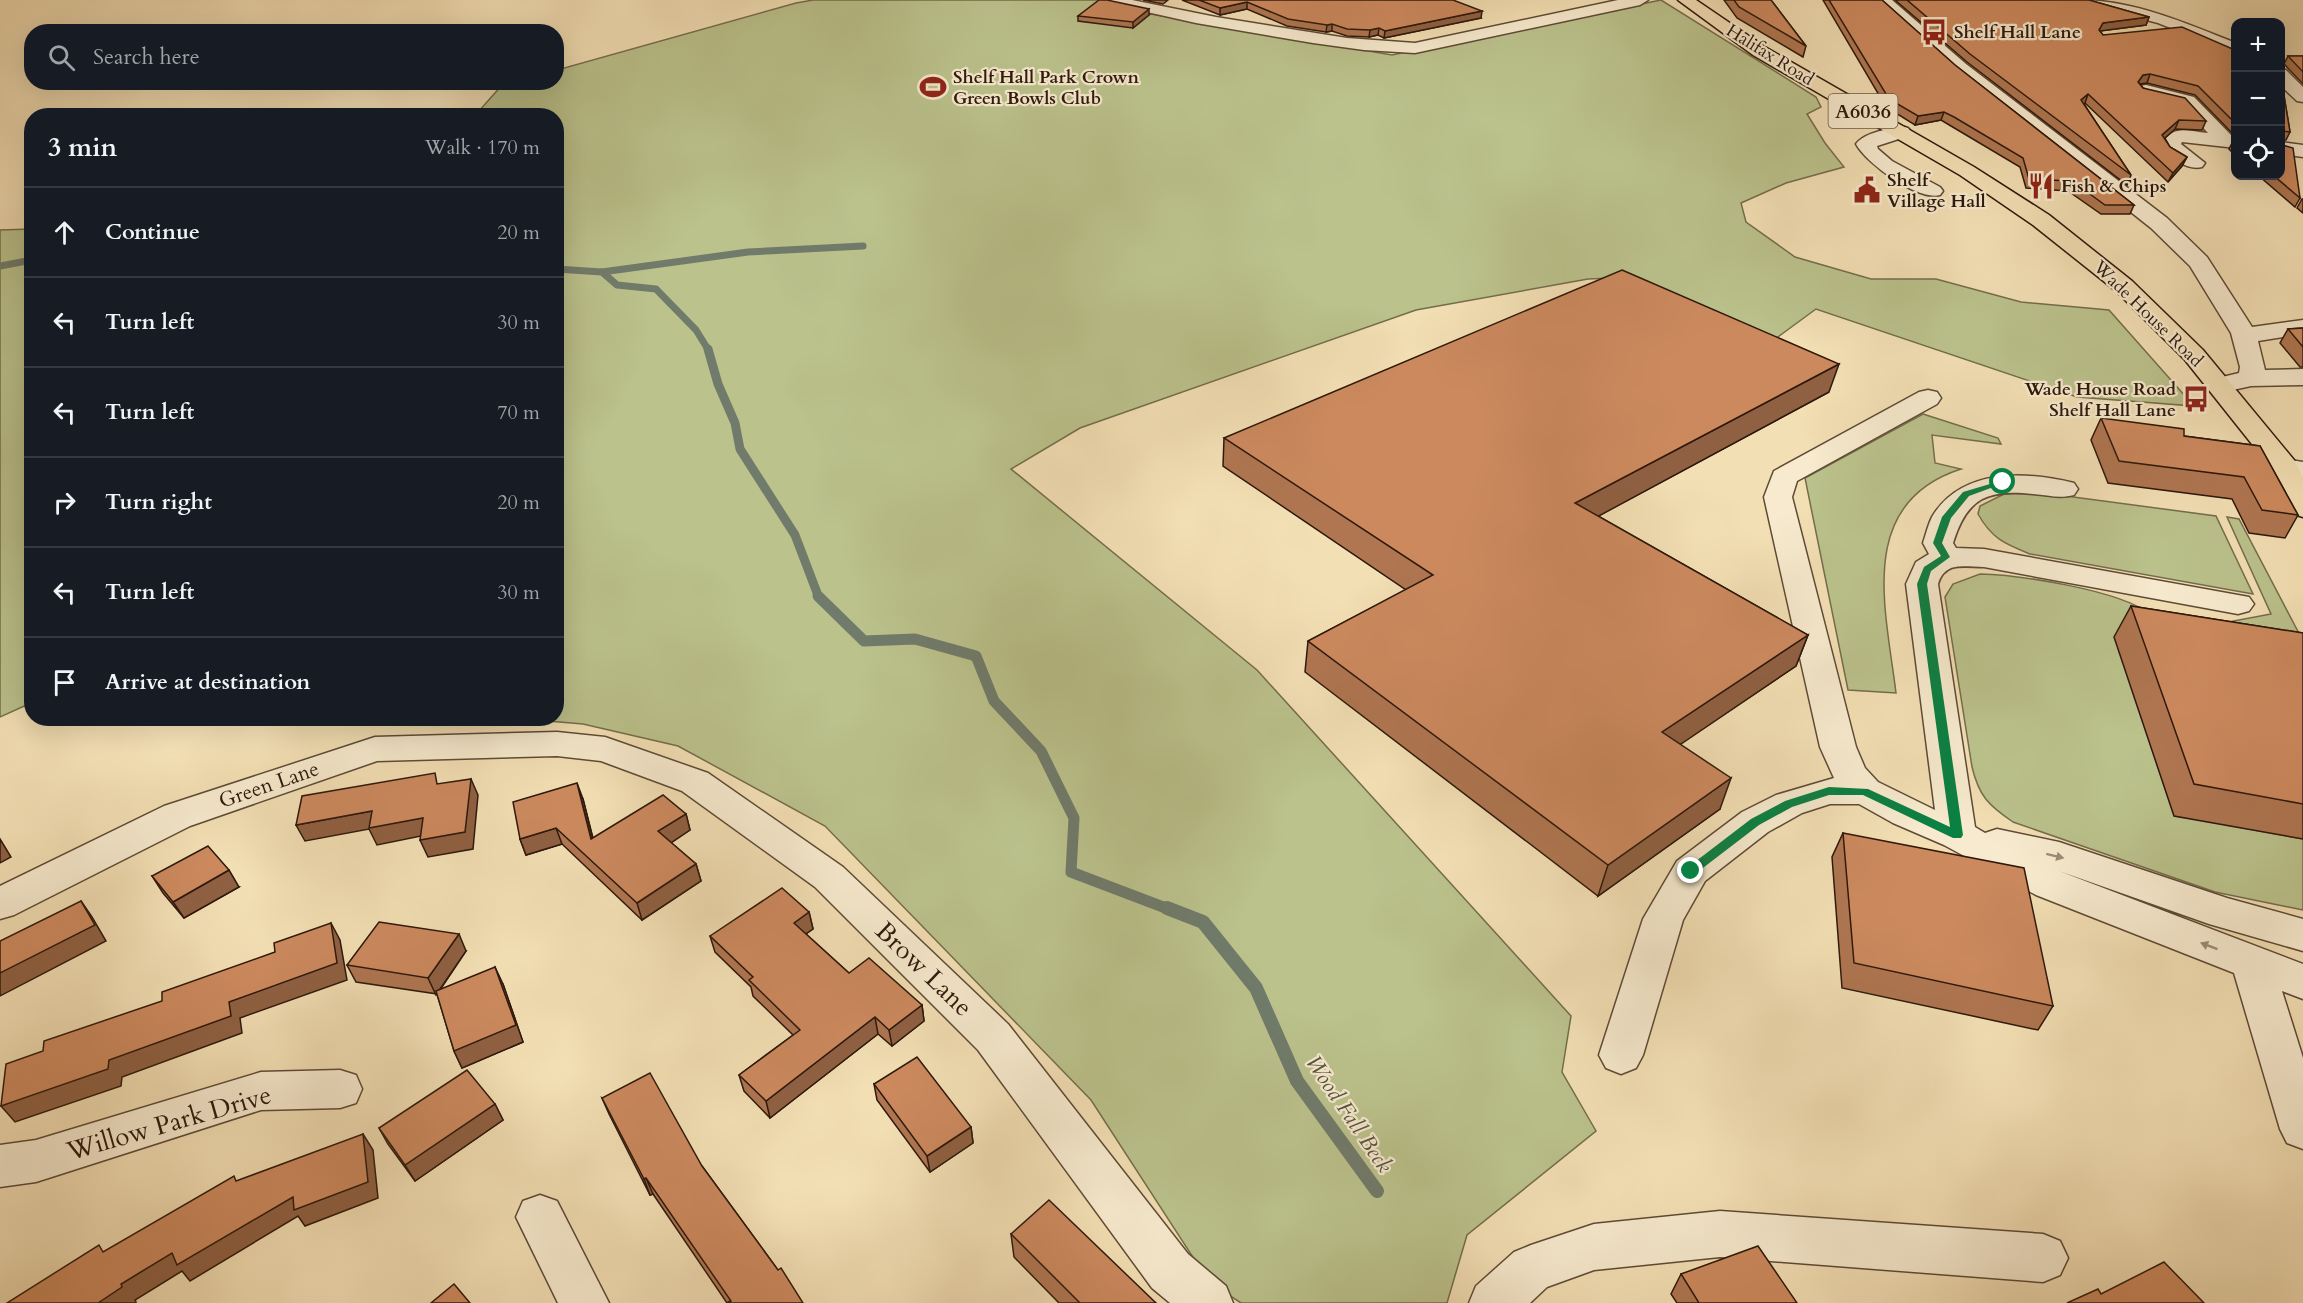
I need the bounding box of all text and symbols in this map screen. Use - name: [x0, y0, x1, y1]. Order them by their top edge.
- bus stop icon: Shelf Hall Lane: [1919, 17, 1949, 47]
- street label: Halifax Road: [1721, 18, 1819, 92]
- map controls: [2231, 18, 2285, 180]
- button: +: [2231, 18, 2285, 72]
- place label: Shelf Hall Lane: [1954, 20, 2081, 45]
- search box: [24, 24, 564, 90]
- icon: search: [45, 41, 78, 74]
- text: Search here: [93, 42, 200, 72]
- place label: Shelf Hall Park Crown Green Bowls Club: [953, 65, 1139, 111]
- sports icon: Shelf Hall Park Crown Green Bowls Club: [918, 72, 948, 102]
- button: −: [2231, 72, 2285, 126]
- road number: A6036: [1828, 94, 1898, 128]
- button: locate: [2231, 126, 2285, 180]
- text: 3 min: [48, 130, 117, 165]
- text: Walk · 170 m: [425, 134, 540, 161]
- place label: Shelf Village Hall: [1887, 168, 1986, 214]
- restaurant icon: Fish & Chips: [2026, 171, 2056, 201]
- place label: Fish & Chips: [2061, 174, 2166, 199]
- public building icon: Shelf Village Hall: [1852, 175, 1882, 205]
- icon: ahead: [48, 216, 81, 249]
- text: Continue: [105, 217, 200, 247]
- text: 20 m: [497, 219, 540, 246]
- street label: Wade House Road: [2087, 254, 2209, 373]
- icon: left: [48, 306, 81, 339]
- text: Turn left: [105, 307, 194, 337]
- text: 30 m: [497, 309, 540, 336]
- place label: Wade House Road Shelf Hall Lane: [2023, 377, 2177, 423]
- bus stop icon: Wade House Road Shelf Hall Lane: [2181, 384, 2211, 414]
- icon: left: [48, 396, 81, 429]
- text: Turn left: [105, 397, 194, 427]
- text: 70 m: [497, 399, 540, 426]
- route start: [1989, 468, 2015, 494]
- icon: right: [48, 486, 81, 519]
- text: Turn right: [105, 487, 212, 517]
- text: 20 m: [497, 489, 540, 516]
- icon: left: [48, 576, 81, 609]
- text: Turn left: [105, 577, 194, 607]
- text: 30 m: [497, 579, 540, 606]
- icon: arrive: [48, 666, 81, 699]
- text: Arrive at destination: [105, 667, 310, 697]
- street label: Green Lane: [215, 754, 323, 816]
- one-way arrow: [2046, 852, 2064, 862]
- route end: [1677, 857, 1703, 883]
- street label: Brow Lane: [868, 914, 980, 1024]
- one-way arrow: [2200, 941, 2218, 951]
- water label: Wood Fall Beck: [1299, 1049, 1400, 1179]
- street label: Willow Park Drive: [62, 1077, 275, 1169]

